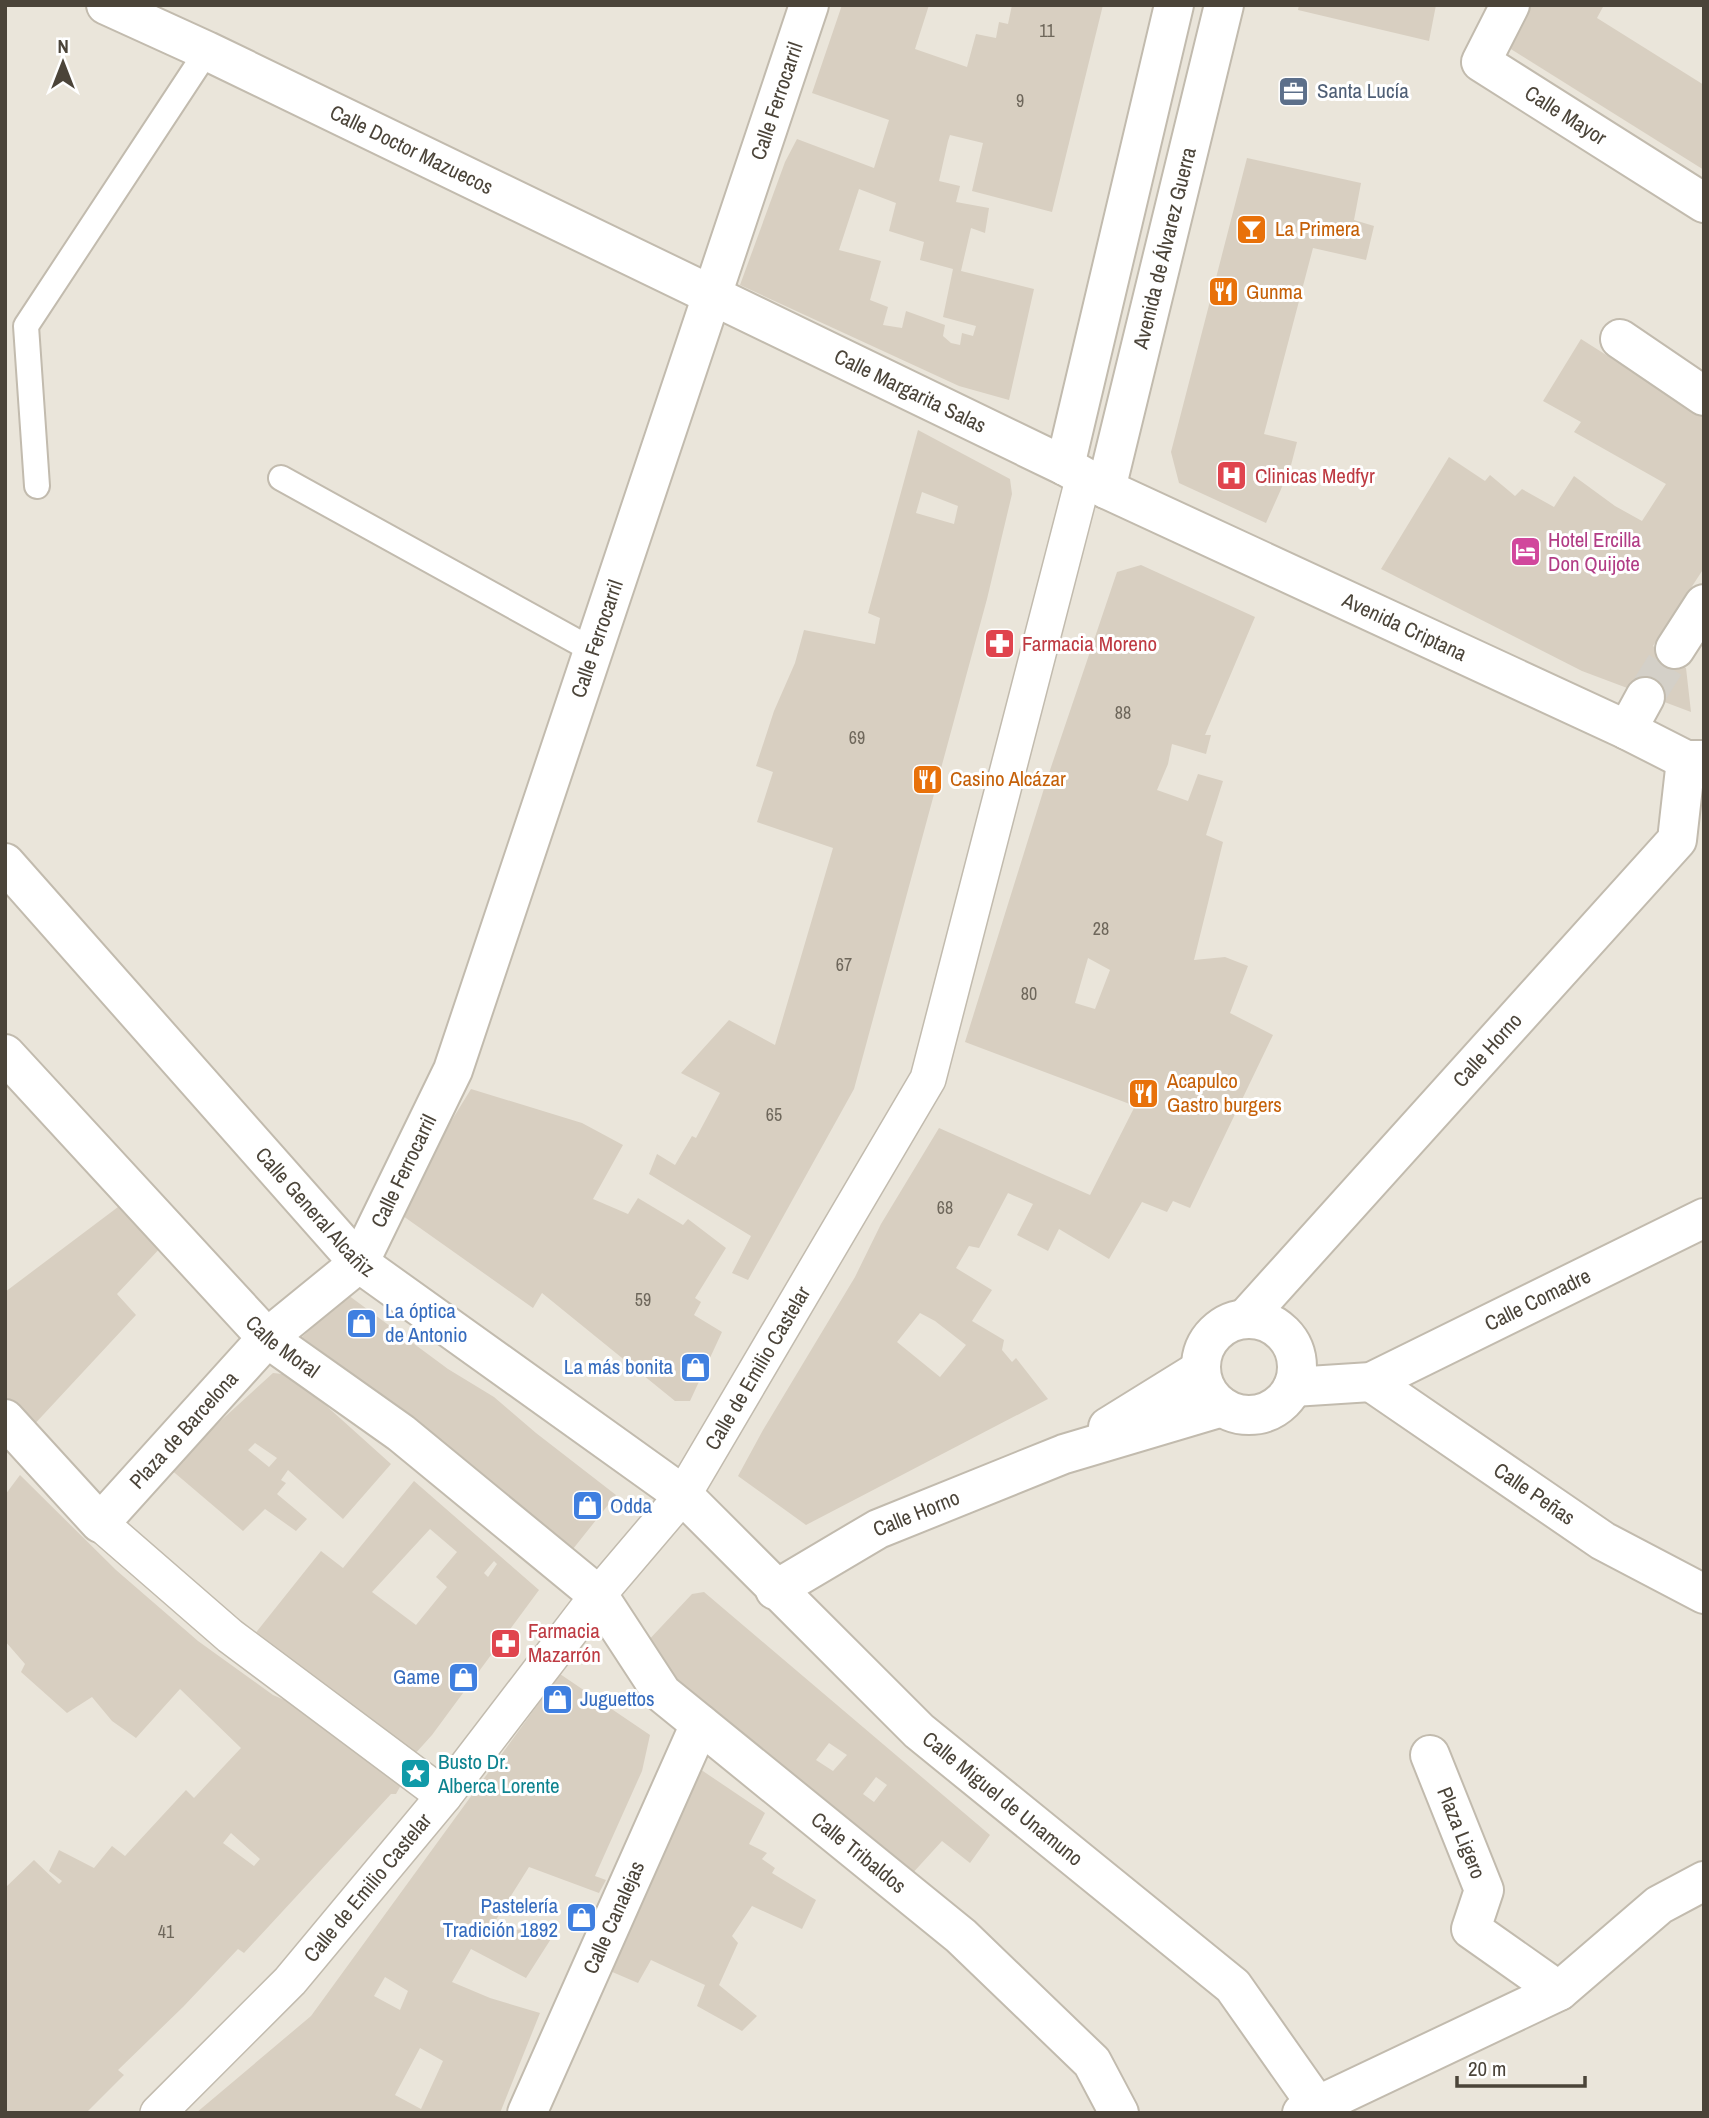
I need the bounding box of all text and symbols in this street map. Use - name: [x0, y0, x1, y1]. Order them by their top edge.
- house number: 11: [1039, 18, 1055, 43]
- north arrow: [28, 28, 98, 98]
- text: N: [57, 33, 69, 59]
- street label: Calle Ferrocarril: [743, 38, 810, 164]
- office icon: Santa Lucía: [1277, 74, 1311, 108]
- place label: Santa Lucía: [1317, 76, 1409, 105]
- street label: Calle Mayor: [1519, 78, 1613, 152]
- house number: 9: [1016, 88, 1024, 113]
- street label: Calle Doctor Mazuecos: [325, 98, 498, 201]
- street label: Avenida de Álvarez Guerra: [1125, 144, 1203, 353]
- bar icon: La Primera: [1235, 212, 1269, 246]
- place label: La Primera: [1275, 214, 1361, 243]
- restaurant icon: Gunma: [1206, 275, 1240, 309]
- place label: Gunma: [1246, 277, 1303, 306]
- street label: Calle Margarita Salas: [829, 342, 991, 440]
- hospital icon: Clinicas Medfyr: [1215, 459, 1249, 493]
- place label: Clinicas Medfyr: [1255, 461, 1375, 490]
- place label: Hotel Ercilla Don Quijote: [1548, 525, 1641, 578]
- hotel icon: Hotel Ercilla Don Quijote: [1508, 535, 1542, 569]
- street label: Calle Ferrocarril: [563, 576, 630, 702]
- street label: Avenida Criptana: [1337, 585, 1472, 668]
- pharmacy icon: Farmacia Moreno: [982, 627, 1016, 661]
- place label: Farmacia Moreno: [1022, 629, 1157, 658]
- house number: 88: [1115, 700, 1131, 725]
- house number: 69: [849, 725, 865, 750]
- restaurant icon: Casino Alcázar: [910, 762, 944, 796]
- place label: Casino Alcázar: [950, 764, 1066, 793]
- house number: 28: [1093, 916, 1109, 941]
- house number: 67: [836, 952, 852, 977]
- house number: 80: [1021, 981, 1037, 1006]
- street label: Calle Horno: [1446, 1006, 1528, 1093]
- place label: Acapulco Gastro burgers: [1166, 1066, 1282, 1119]
- restaurant icon: Acapulco Gastro burgers: [1127, 1076, 1161, 1110]
- house number: 65: [766, 1102, 782, 1127]
- street label: Calle Ferrocarril: [363, 1109, 443, 1232]
- street label: Calle General Alcañiz: [249, 1141, 381, 1284]
- house number: 68: [937, 1195, 953, 1220]
- street label: Calle Comadre: [1480, 1261, 1595, 1338]
- street label: Calle de Emilio Castelar: [698, 1280, 817, 1455]
- house number: 59: [635, 1287, 651, 1312]
- place label: La óptica de Antonio: [385, 1296, 467, 1349]
- shop icon: La óptica de Antonio: [345, 1306, 379, 1340]
- street label: Calle Moral: [239, 1309, 326, 1385]
- shop icon: La más bonita: [679, 1350, 713, 1384]
- place label: La más bonita: [564, 1352, 673, 1381]
- street label: Plaza de Barcelona: [123, 1364, 245, 1495]
- street label: Calle Peñas: [1488, 1455, 1581, 1532]
- street label: Calle Horno: [869, 1483, 964, 1544]
- shop icon: Odda: [570, 1489, 604, 1523]
- place label: Odda: [610, 1491, 653, 1520]
- place label: Farmacia Mazarrón: [528, 1616, 601, 1669]
- pharmacy icon: Farmacia Mazarrón: [488, 1626, 522, 1660]
- shop icon: Game: [446, 1660, 480, 1694]
- place label: Game: [393, 1662, 440, 1691]
- shop icon: Juguettos: [540, 1682, 574, 1716]
- place label: Juguettos: [580, 1684, 655, 1713]
- street label: Calle Miguel de Unamuno: [916, 1724, 1089, 1872]
- place label: Busto Dr. Alberca Lorente: [437, 1747, 560, 1800]
- place icon: Busto Dr. Alberca Lorente: [398, 1757, 432, 1791]
- street label: Plaza Ligero: [1430, 1783, 1493, 1883]
- street label: Calle Tribaldos: [805, 1805, 913, 1900]
- street label: Calle de Emilio Castelar: [297, 1807, 438, 1968]
- street label: Calle Canalejas: [576, 1856, 651, 1978]
- place label: Pastelería Tradición 1892: [443, 1891, 558, 1944]
- shop icon: Pastelería Tradición 1892: [564, 1901, 598, 1935]
- house number: 41: [158, 1919, 175, 1944]
- scale bar: [1457, 2044, 1585, 2088]
- text: 20 m: [1468, 2054, 1506, 2083]

